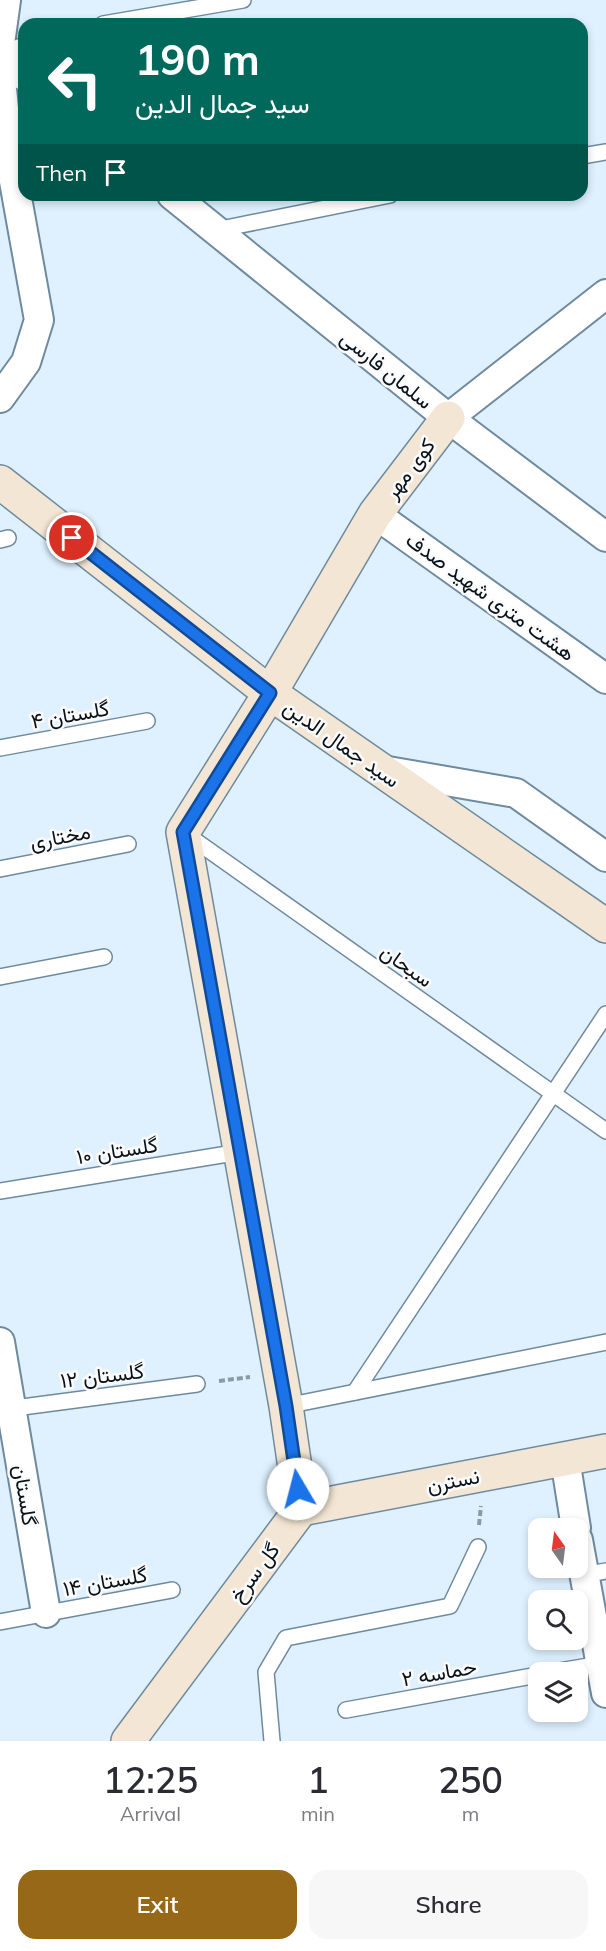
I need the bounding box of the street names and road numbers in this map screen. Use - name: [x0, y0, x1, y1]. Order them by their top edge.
- street label: سلمان فارسی: [335, 324, 438, 415]
- street label: کوی مهر: [377, 433, 441, 505]
- street label: هشت متری شهید صدف: [401, 526, 581, 667]
- street label: سید جمال الدین: [279, 693, 405, 793]
- street label: گلستان ۴: [29, 694, 111, 734]
- street label: مختاری: [28, 817, 93, 856]
- street label: سبحان: [376, 938, 438, 992]
- street label: گلستان ۱۰: [75, 1131, 159, 1169]
- street label: گلستان ۱۲: [59, 1357, 145, 1393]
- street label: نسترن: [425, 1462, 482, 1499]
- street label: گلستان: [8, 1463, 44, 1527]
- street label: گل سرخ: [223, 1537, 286, 1608]
- street label: گلستان ۱۴: [61, 1561, 149, 1601]
- street label: حماسه ۲: [400, 1653, 478, 1691]

